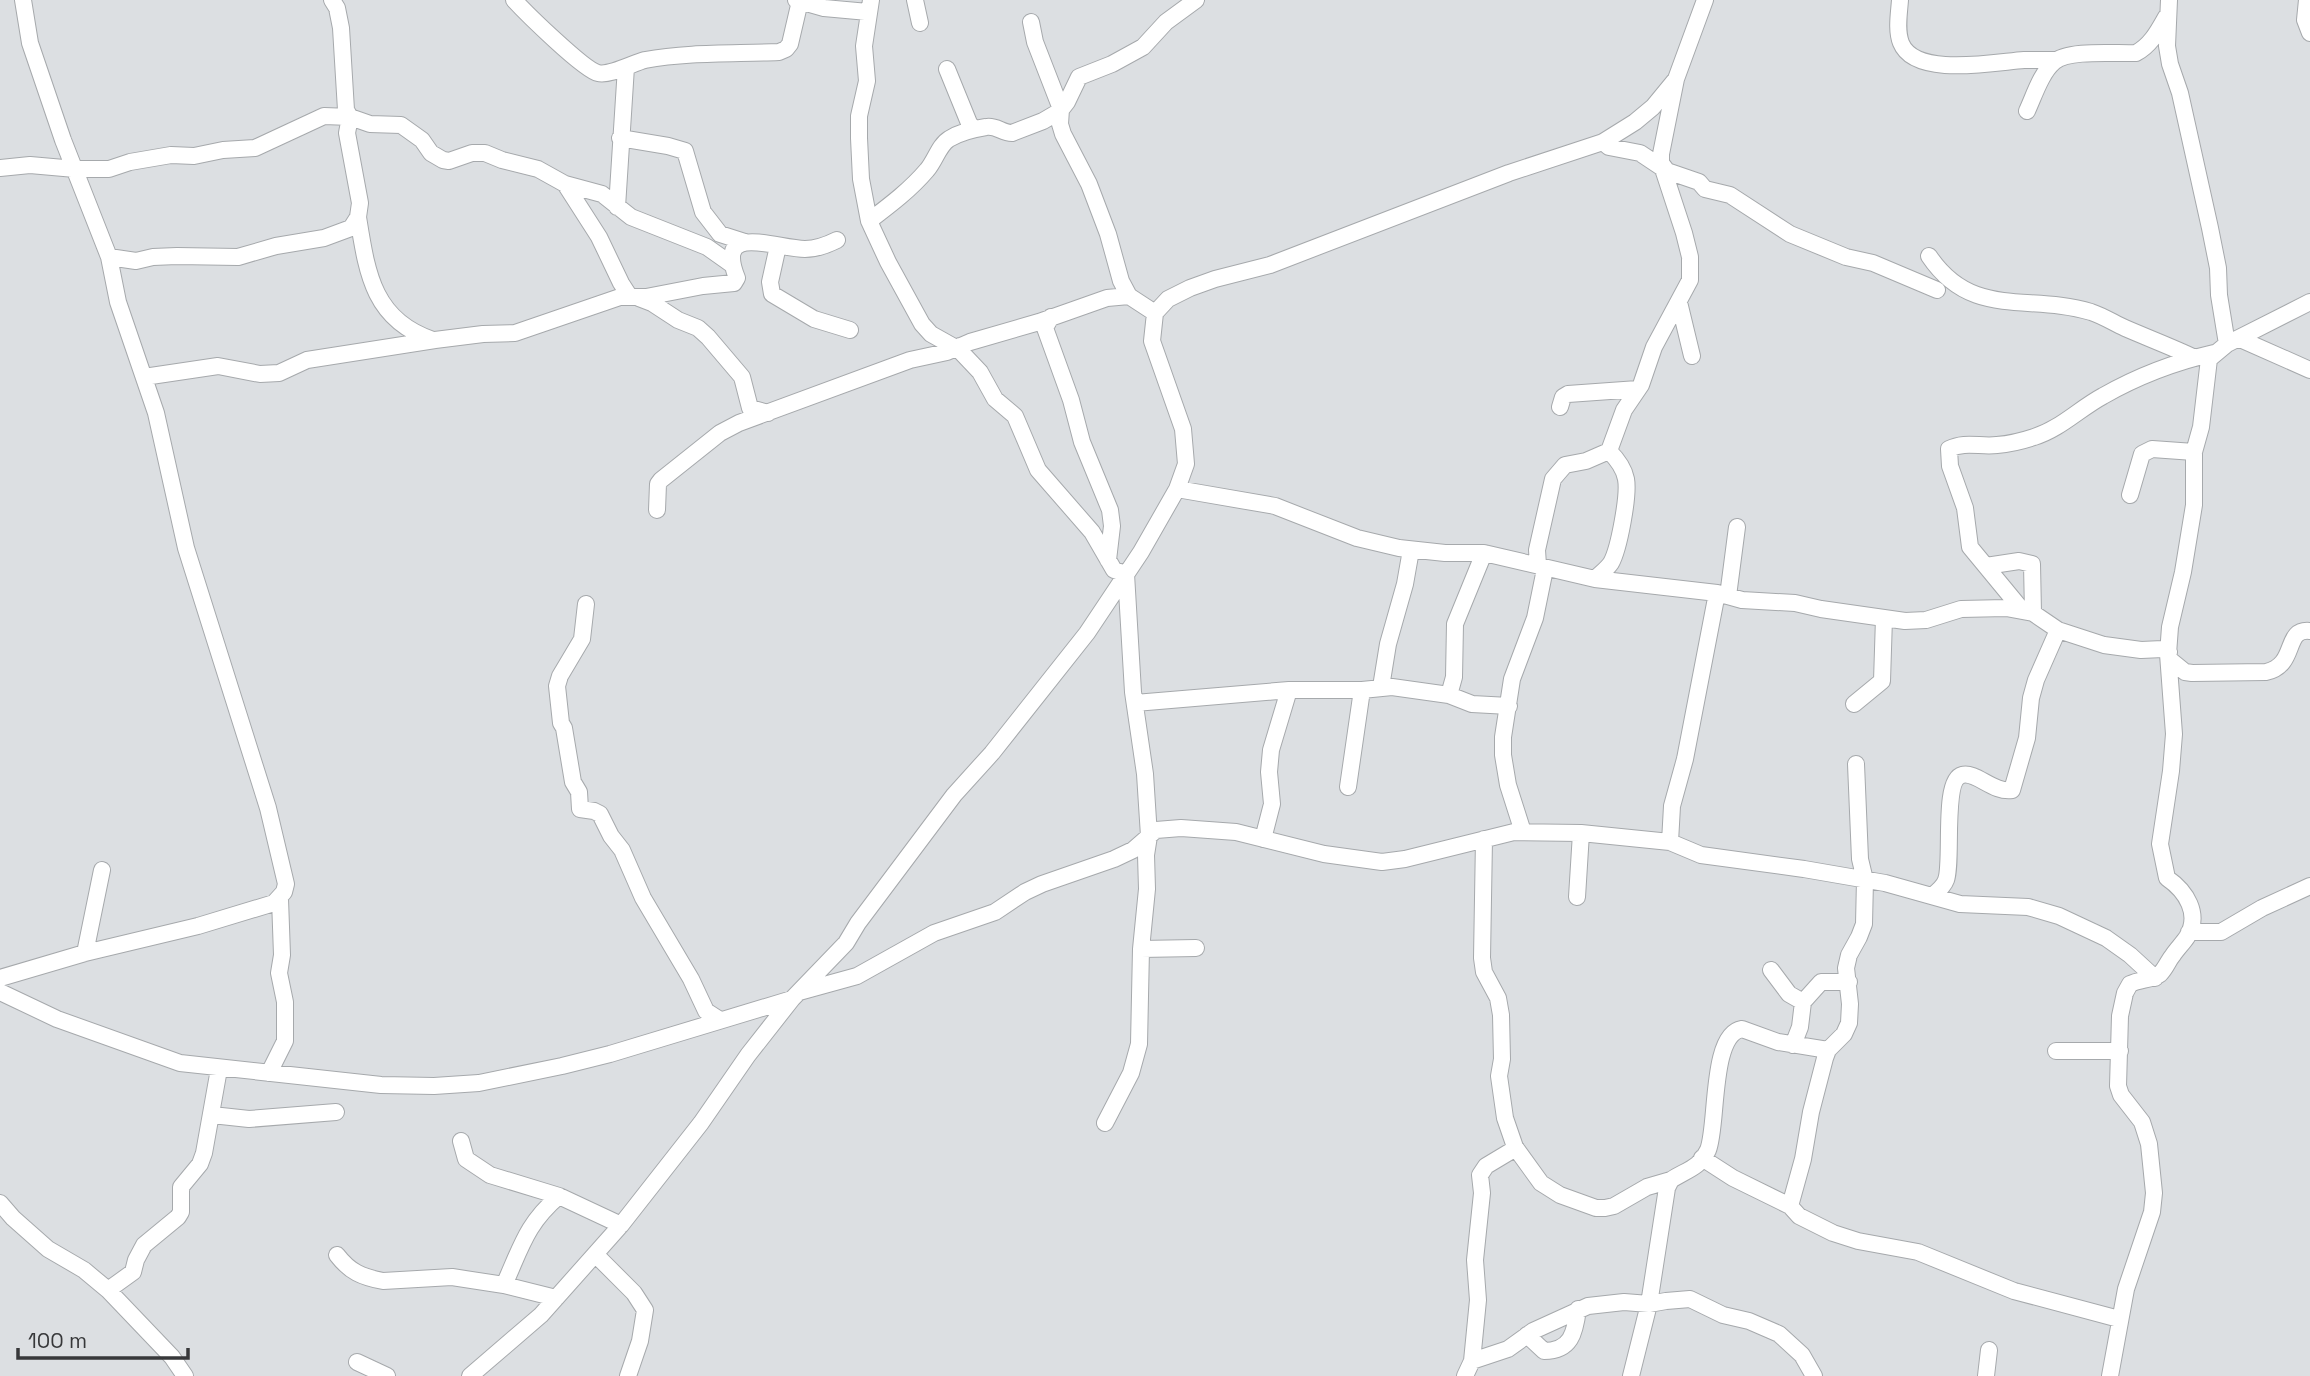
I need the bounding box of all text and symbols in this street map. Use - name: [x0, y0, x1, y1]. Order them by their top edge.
- scale bar: [18, 1316, 187, 1360]
- text: 100 m: [28, 1327, 87, 1354]

